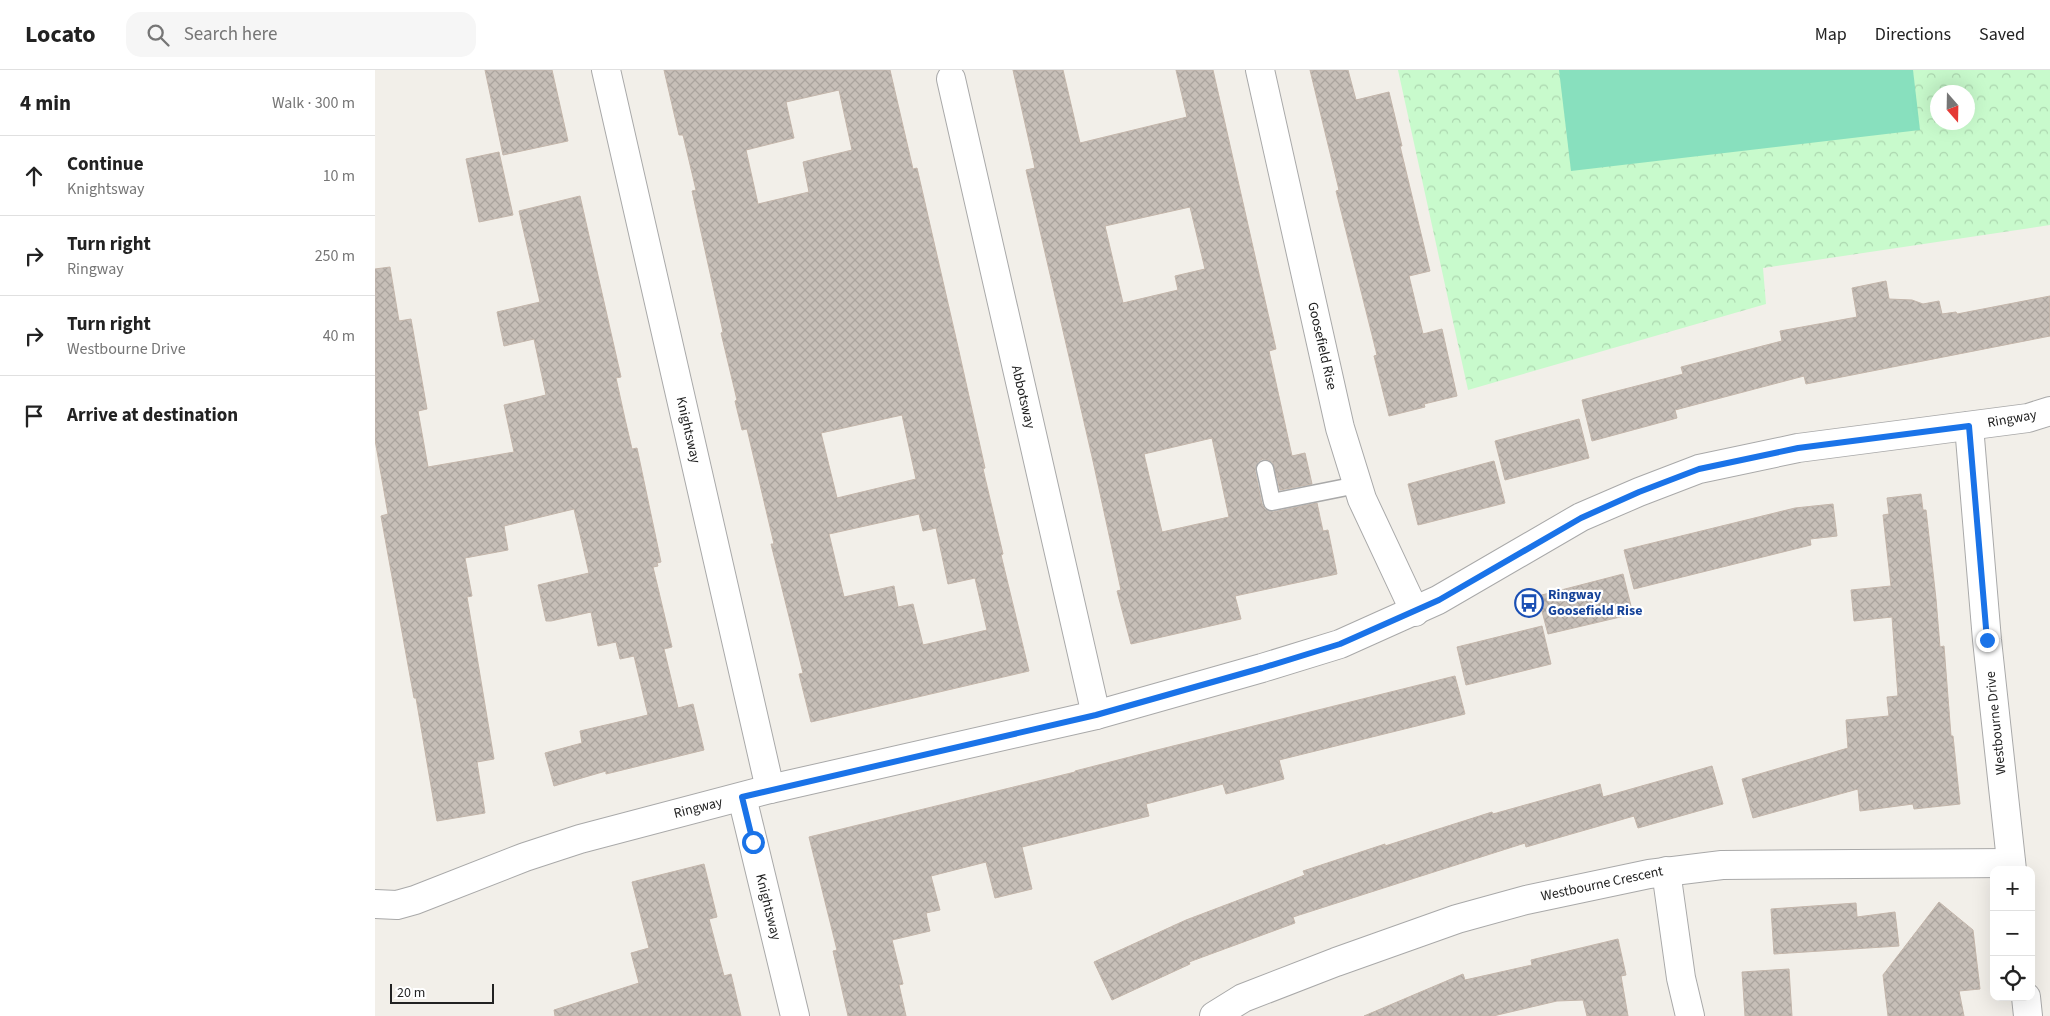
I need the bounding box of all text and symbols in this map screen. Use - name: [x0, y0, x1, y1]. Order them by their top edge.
- search box: [126, 12, 476, 57]
- text: Locato: [25, 17, 96, 52]
- icon: search: [144, 21, 172, 49]
- text: Search here: [184, 21, 277, 48]
- text: Map: [1815, 22, 1847, 47]
- text: Directions: [1875, 22, 1951, 47]
- text: Saved: [1979, 22, 2025, 47]
- north arrow: [1930, 85, 1975, 130]
- text: 4 min: [20, 88, 71, 118]
- text: Walk · 300 m: [272, 92, 355, 114]
- text: Continue: [67, 151, 144, 178]
- icon: ahead: [20, 162, 48, 190]
- text: 10 m: [323, 165, 355, 187]
- text: Knightsway: [67, 178, 145, 200]
- text: Turn right: [67, 231, 151, 258]
- icon: right: [20, 242, 48, 270]
- text: 250 m: [315, 245, 355, 267]
- text: Ringway: [67, 258, 124, 280]
- street label: Goosefield Rise: [1302, 300, 1342, 392]
- text: Turn right: [67, 311, 151, 338]
- icon: right: [20, 322, 48, 350]
- text: 40 m: [323, 325, 355, 347]
- text: Westbourne Drive: [67, 338, 186, 360]
- street label: Abbotsway: [1006, 363, 1040, 431]
- street label: Knightsway: [671, 395, 705, 466]
- icon: arrive: [20, 402, 48, 430]
- text: Arrive at destination: [67, 402, 238, 429]
- street label: Ringway: [1986, 405, 2039, 433]
- place label: Ringway Goosefield Rise: [1548, 585, 1642, 621]
- bus stop icon: Ringway Goosefield Rise: [1514, 588, 1544, 618]
- route end: [1976, 629, 1999, 652]
- street label: Westbourne Drive: [1981, 670, 2011, 776]
- street label: Ringway: [672, 792, 725, 824]
- route start: [742, 831, 765, 854]
- street label: Westbourne Crescent: [1539, 861, 1665, 907]
- map controls: [1990, 866, 2035, 1001]
- button: +: [1990, 866, 2035, 911]
- street label: Knightsway: [750, 872, 786, 943]
- button: −: [1990, 911, 2035, 956]
- button: locate: [1990, 956, 2035, 1001]
- scale bar: [390, 981, 494, 1004]
- text: 20 m: [397, 983, 425, 1003]

